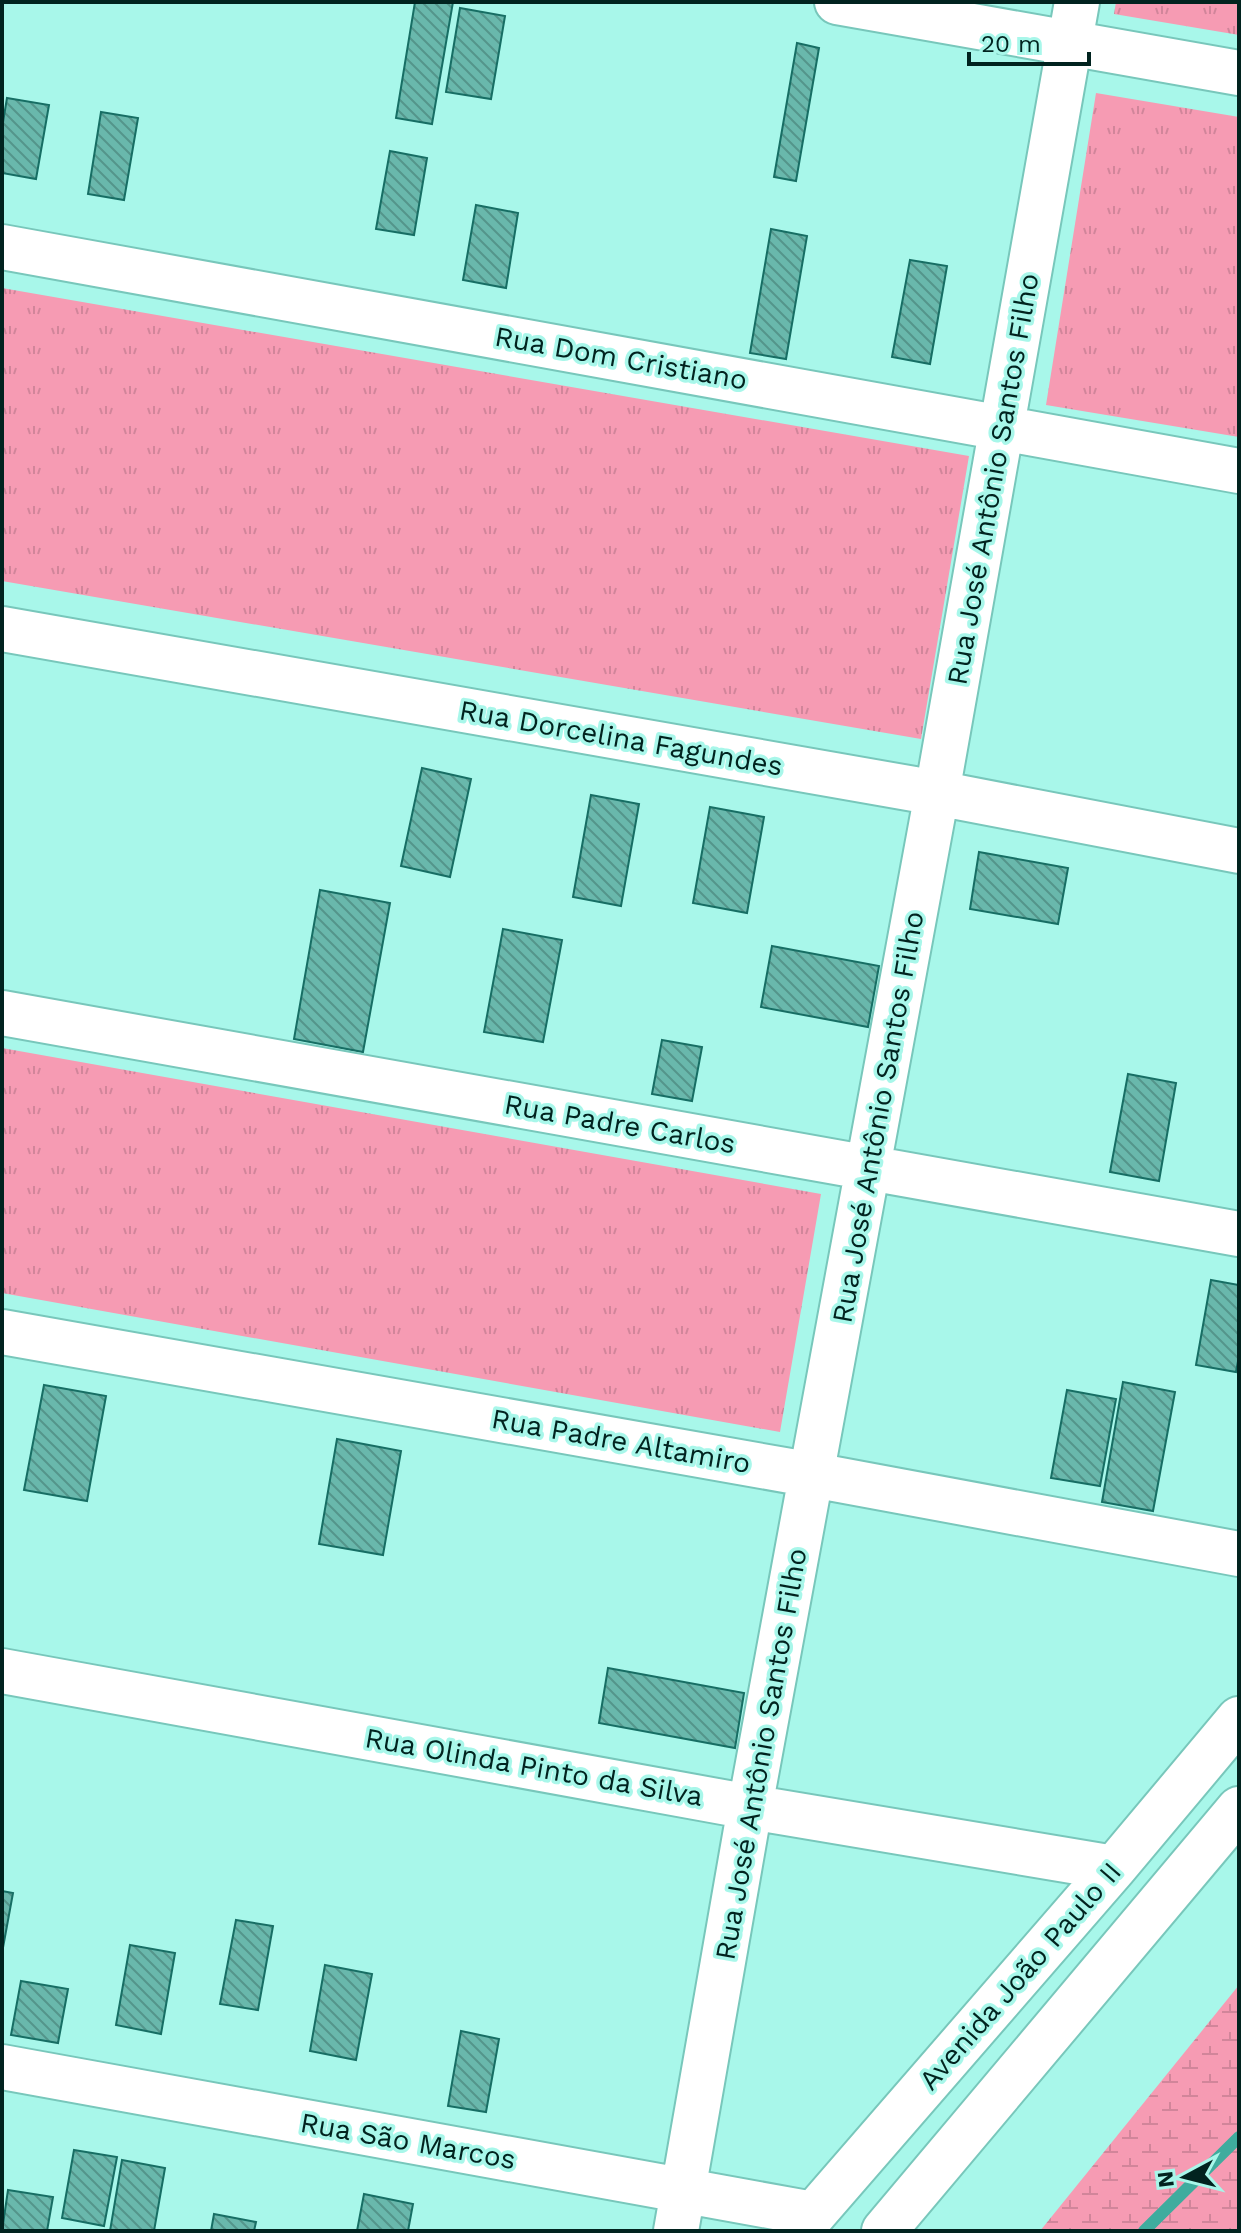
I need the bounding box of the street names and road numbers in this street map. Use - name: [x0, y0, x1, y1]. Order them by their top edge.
- street label: Rua José Antônio Santos Filho: [941, 271, 1045, 687]
- street label: Rua Dom Cristiano: [492, 320, 750, 396]
- street label: Rua Dorcelina Fagundes: [457, 693, 785, 783]
- street label: Rua José Antônio Santos Filho: [826, 909, 930, 1325]
- street label: Rua Padre Carlos: [502, 1087, 738, 1161]
- street label: Rua Padre Altamiro: [489, 1402, 753, 1480]
- street label: Rua José Antônio Santos Filho: [709, 1546, 813, 1962]
- street label: Rua Olinda Pinto da Silva: [363, 1721, 706, 1813]
- street label: Avenida João Paulo II: [912, 1855, 1128, 2097]
- street label: Rua São Marcos: [298, 2106, 518, 2176]

